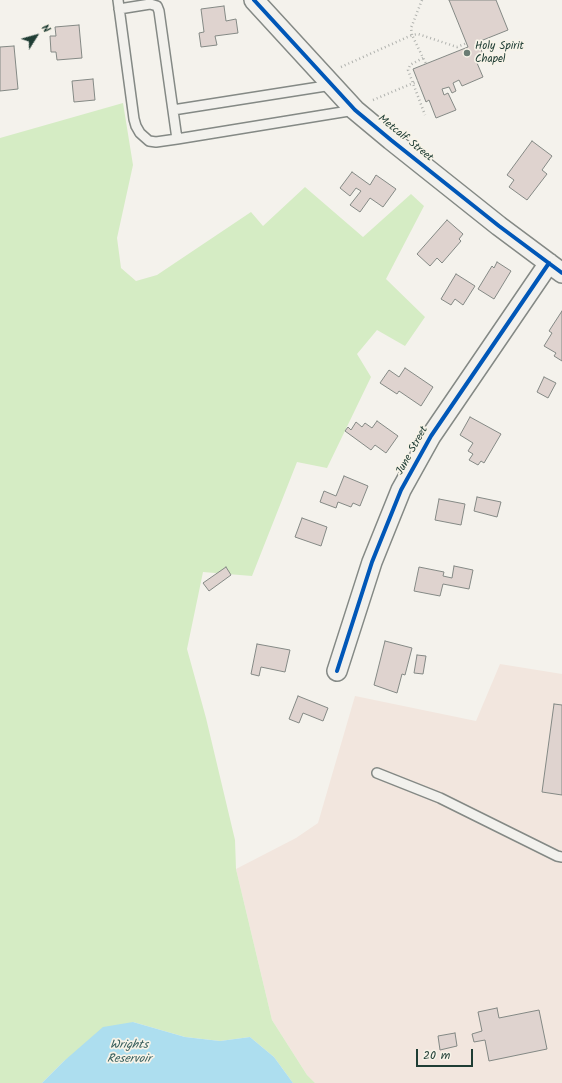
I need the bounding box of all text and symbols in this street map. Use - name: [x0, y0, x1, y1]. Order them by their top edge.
- north arrow: [16, 16, 56, 56]
- text: N: [36, 21, 55, 37]
- place label: Holy Spirit Chapel: [475, 40, 524, 66]
- marker: Holy Spirit Chapel: [462, 48, 472, 58]
- street label: Metcalf Street: [375, 113, 435, 165]
- street label: June Street: [394, 424, 432, 478]
- water label: Wrights Reservoir: [107, 1039, 151, 1067]
- scale bar: [418, 1041, 475, 1067]
- text: 20 m: [423, 1046, 450, 1065]

